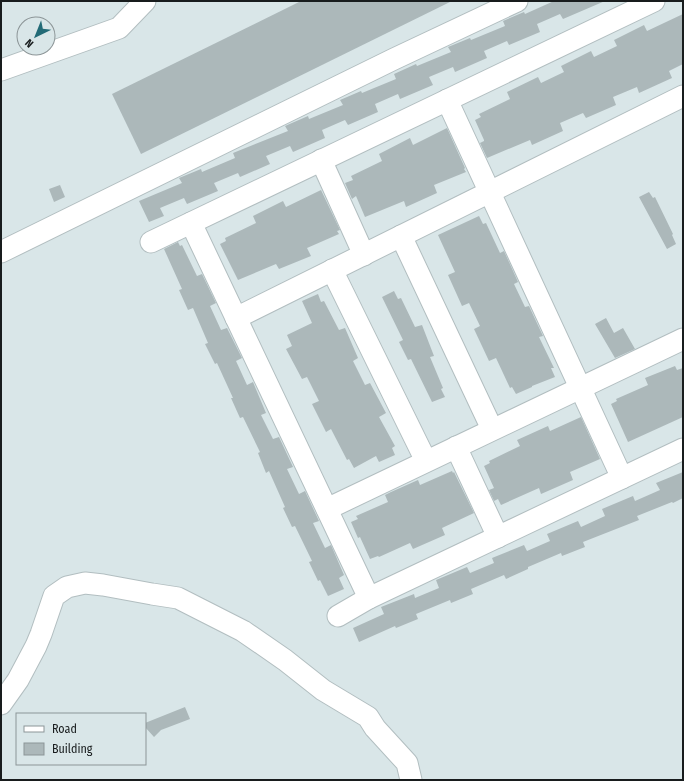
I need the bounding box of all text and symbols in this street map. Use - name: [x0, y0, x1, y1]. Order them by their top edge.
- north arrow: [16, 16, 56, 56]
- text: N: [23, 36, 36, 50]
- legend: [16, 713, 146, 765]
- text: Road: [52, 722, 77, 736]
- text: Building: [52, 742, 93, 756]

